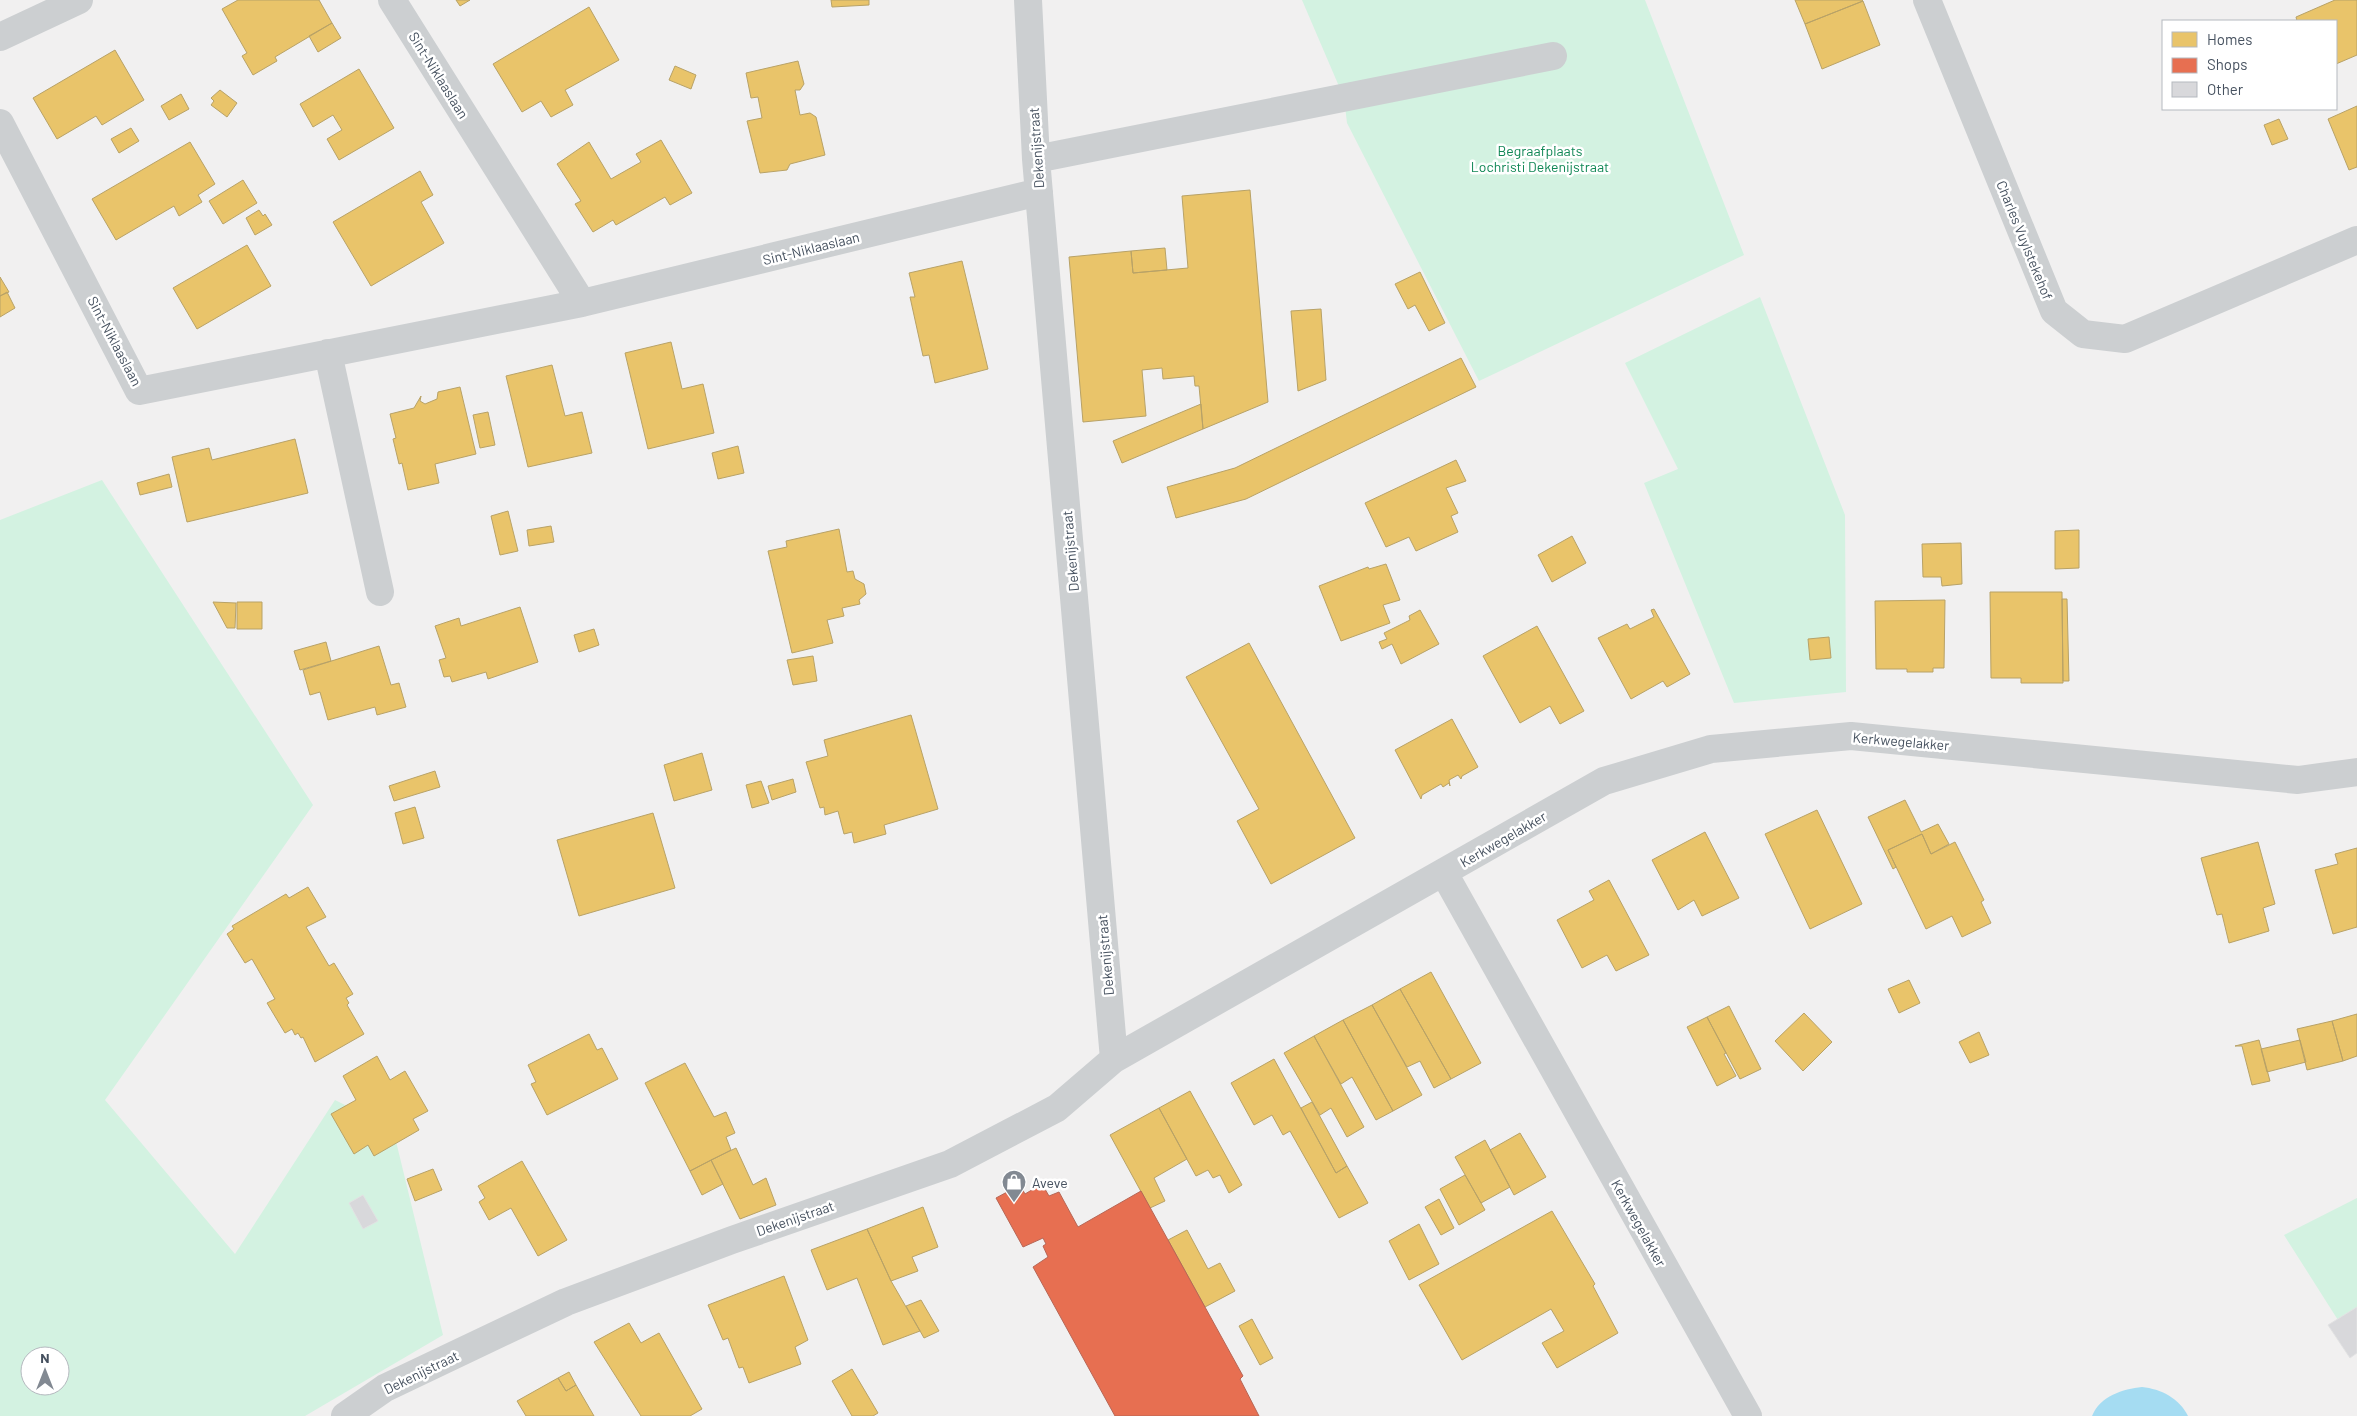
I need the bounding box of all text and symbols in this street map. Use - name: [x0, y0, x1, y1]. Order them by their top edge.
- legend: [2162, 20, 2337, 110]
- street label: Sint-Niklaaslaan: [406, 28, 472, 122]
- text: Homes: [2207, 30, 2252, 48]
- text: Shops: [2207, 55, 2247, 73]
- text: Other: [2207, 80, 2244, 98]
- street label: Dekenijstraat: [1025, 107, 1047, 189]
- park label: Begraafplaats Lochristi Dekenijstraat: [1471, 142, 1609, 175]
- street label: Charles Vuylstekehof: [1993, 178, 2057, 302]
- street label: Sint-Niklaaslaan: [761, 228, 861, 268]
- street label: Sint-Niklaaslaan: [84, 293, 146, 389]
- street label: Dekenijstraat: [1058, 510, 1082, 592]
- street label: Kerkwegelakker: [1852, 728, 1950, 754]
- street label: Kerkwegelakker: [1457, 807, 1549, 871]
- street label: Dekenijstraat: [1093, 914, 1117, 996]
- shop icon: Aveve: [1001, 1169, 1027, 1203]
- place label: Aveve: [1032, 1174, 1068, 1191]
- street label: Kerkwegelakker: [1608, 1177, 1670, 1269]
- street label: Dekenijstraat: [754, 1197, 836, 1239]
- north arrow: [20, 1346, 70, 1396]
- street label: Dekenijstraat: [381, 1347, 461, 1397]
- text: N: [40, 1349, 50, 1366]

